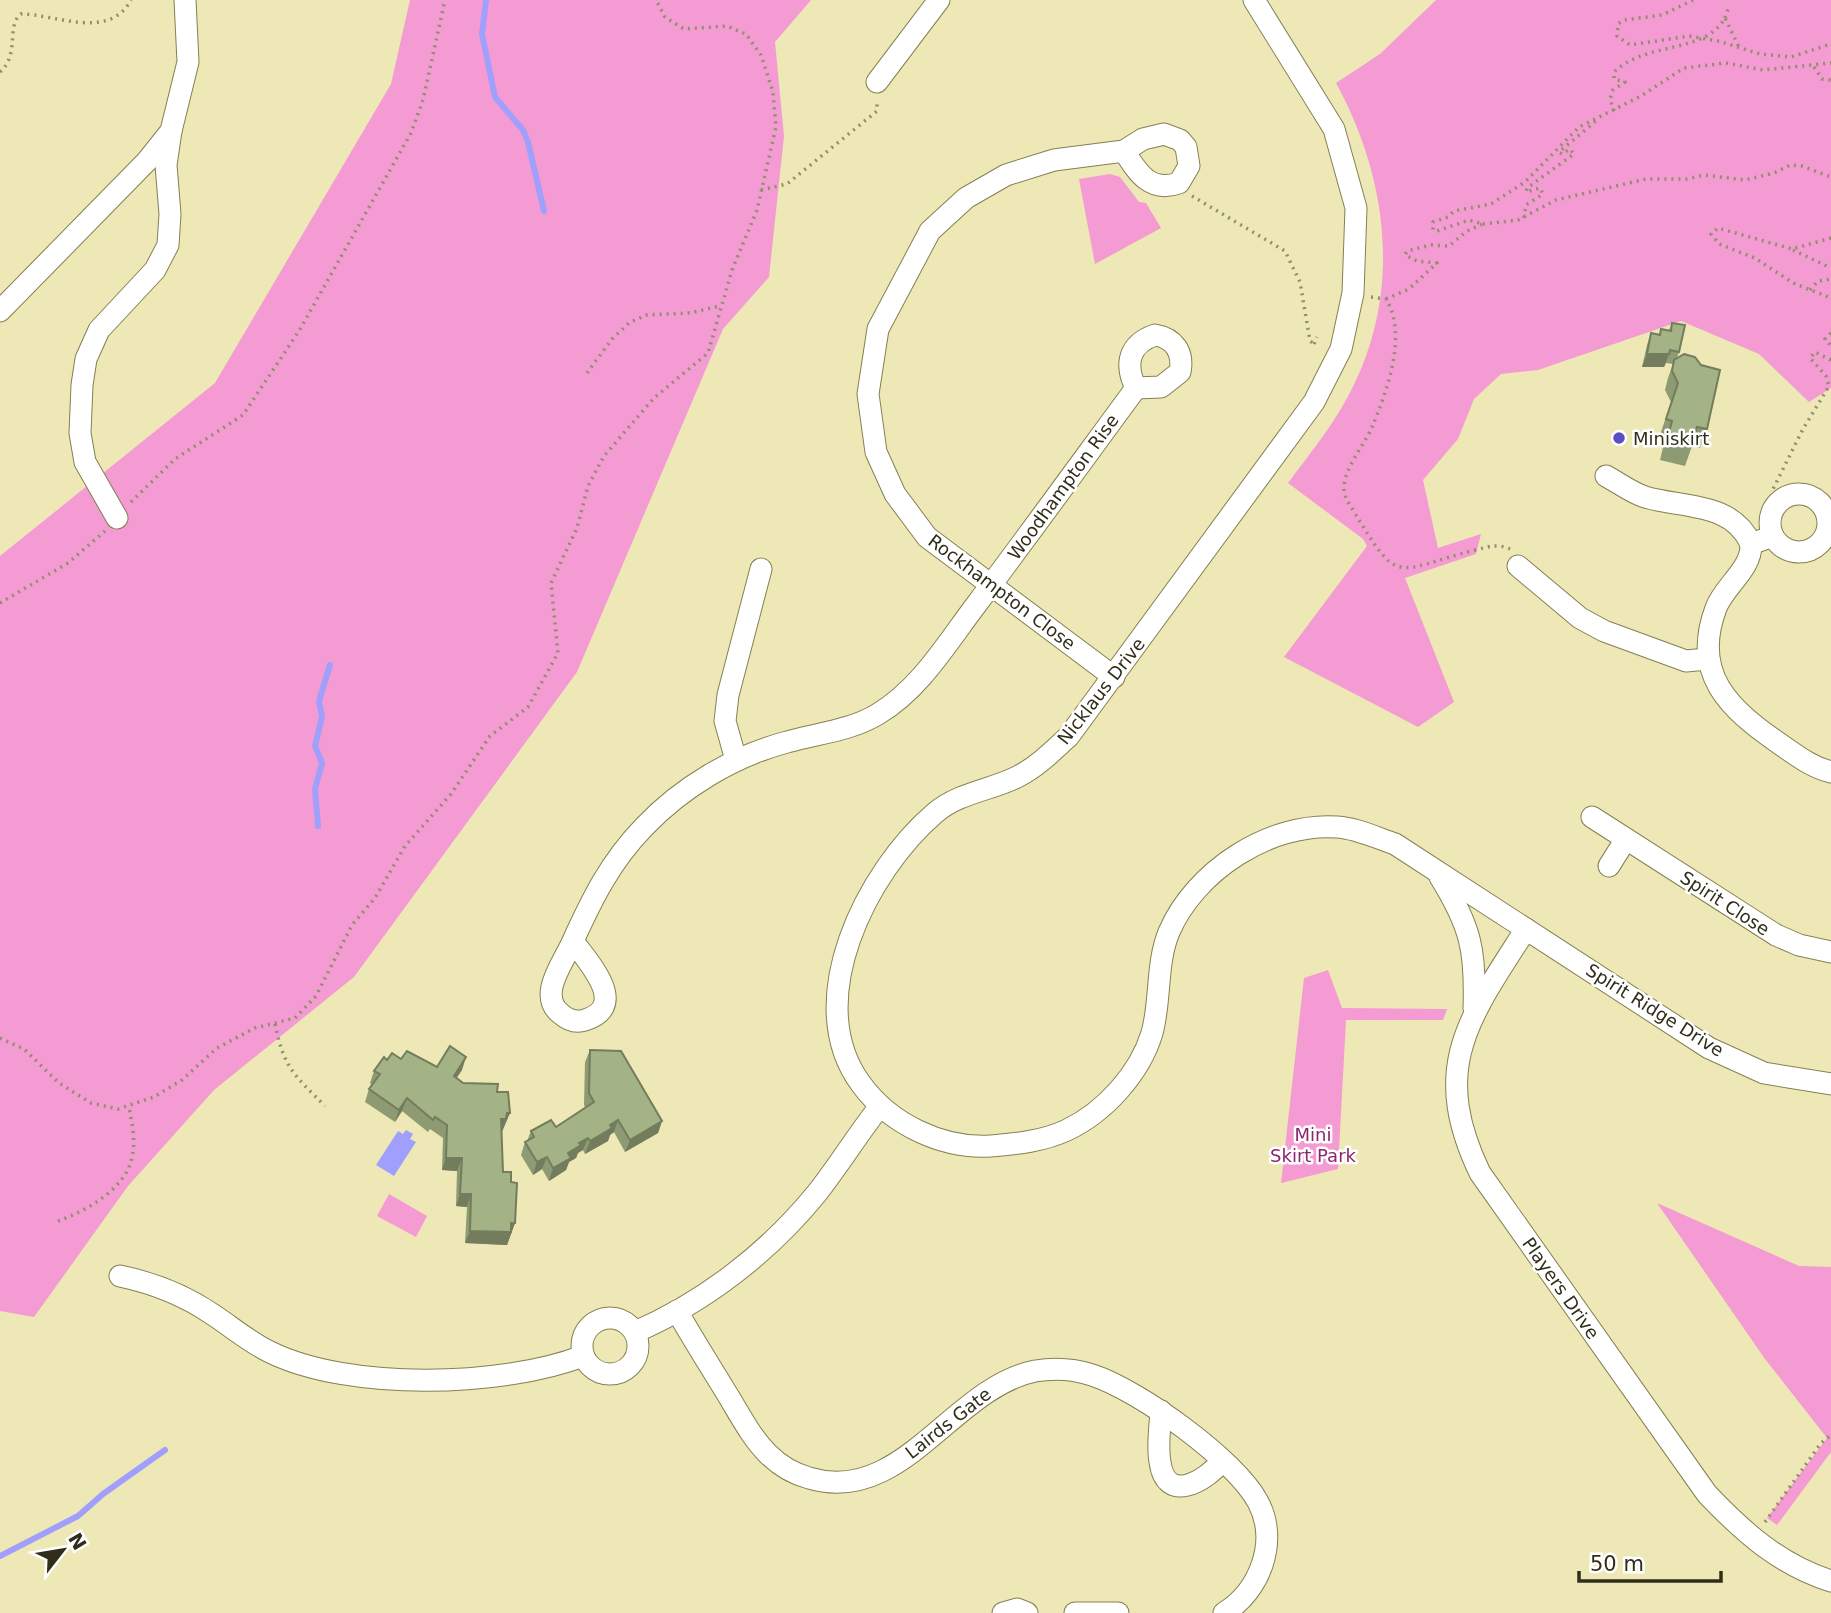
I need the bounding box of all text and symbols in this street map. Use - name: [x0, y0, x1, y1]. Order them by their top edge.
- street label: Woodhampton Rise: [1003, 410, 1123, 564]
- place label: Miniskirt: [1633, 428, 1709, 449]
- marker: Miniskirt: [1611, 430, 1627, 446]
- street label: Rockhampton Close: [924, 530, 1080, 654]
- street label: Nicklaus Drive: [1053, 634, 1149, 748]
- street label: Spirit Close: [1676, 866, 1774, 940]
- street label: Spirit Ridge Drive: [1582, 959, 1728, 1061]
- park label: Mini Skirt Park: [1270, 1124, 1357, 1166]
- street label: Players Drive: [1518, 1233, 1604, 1343]
- street label: Lairds Gate: [901, 1383, 995, 1463]
- north arrow: [28, 1515, 98, 1585]
- text: N: [64, 1529, 91, 1554]
- scale bar: [1579, 1540, 1721, 1584]
- text: 50 m: [1590, 1552, 1644, 1576]

